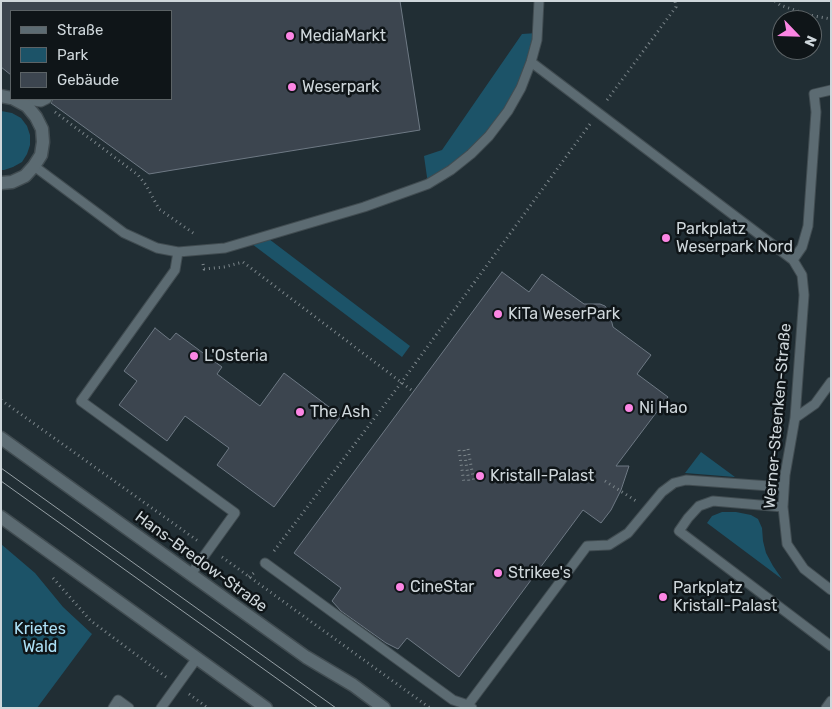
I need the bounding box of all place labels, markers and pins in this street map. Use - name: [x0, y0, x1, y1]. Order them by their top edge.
- place label: MediaMarkt: [300, 26, 386, 46]
- marker: MediaMarkt: [284, 30, 296, 42]
- place label: Weserpark: [302, 77, 379, 97]
- marker: Weserpark: [286, 81, 298, 93]
- place label: Parkplatz Weserpark Nord: [676, 219, 793, 257]
- marker: Parkplatz Weserpark Nord: [660, 232, 672, 244]
- place label: KiTa WeserPark: [508, 304, 620, 324]
- marker: KiTa WeserPark: [492, 308, 504, 320]
- place label: L'Osteria: [204, 346, 268, 366]
- marker: L'Osteria: [188, 350, 200, 362]
- place label: Ni Hao: [639, 398, 687, 418]
- place label: The Ash: [310, 402, 370, 422]
- marker: Ni Hao: [623, 402, 635, 414]
- marker: The Ash: [294, 406, 306, 418]
- place label: Kristall-Palast: [490, 466, 594, 486]
- marker: Kristall-Palast: [474, 470, 486, 482]
- place label: Strikee's: [508, 563, 571, 583]
- marker: Strikee's: [492, 567, 504, 579]
- place label: CineStar: [410, 577, 474, 597]
- place label: Parkplatz Kristall-Palast: [673, 578, 777, 616]
- marker: CineStar: [394, 581, 406, 593]
- marker: Parkplatz Kristall-Palast: [657, 591, 669, 603]

